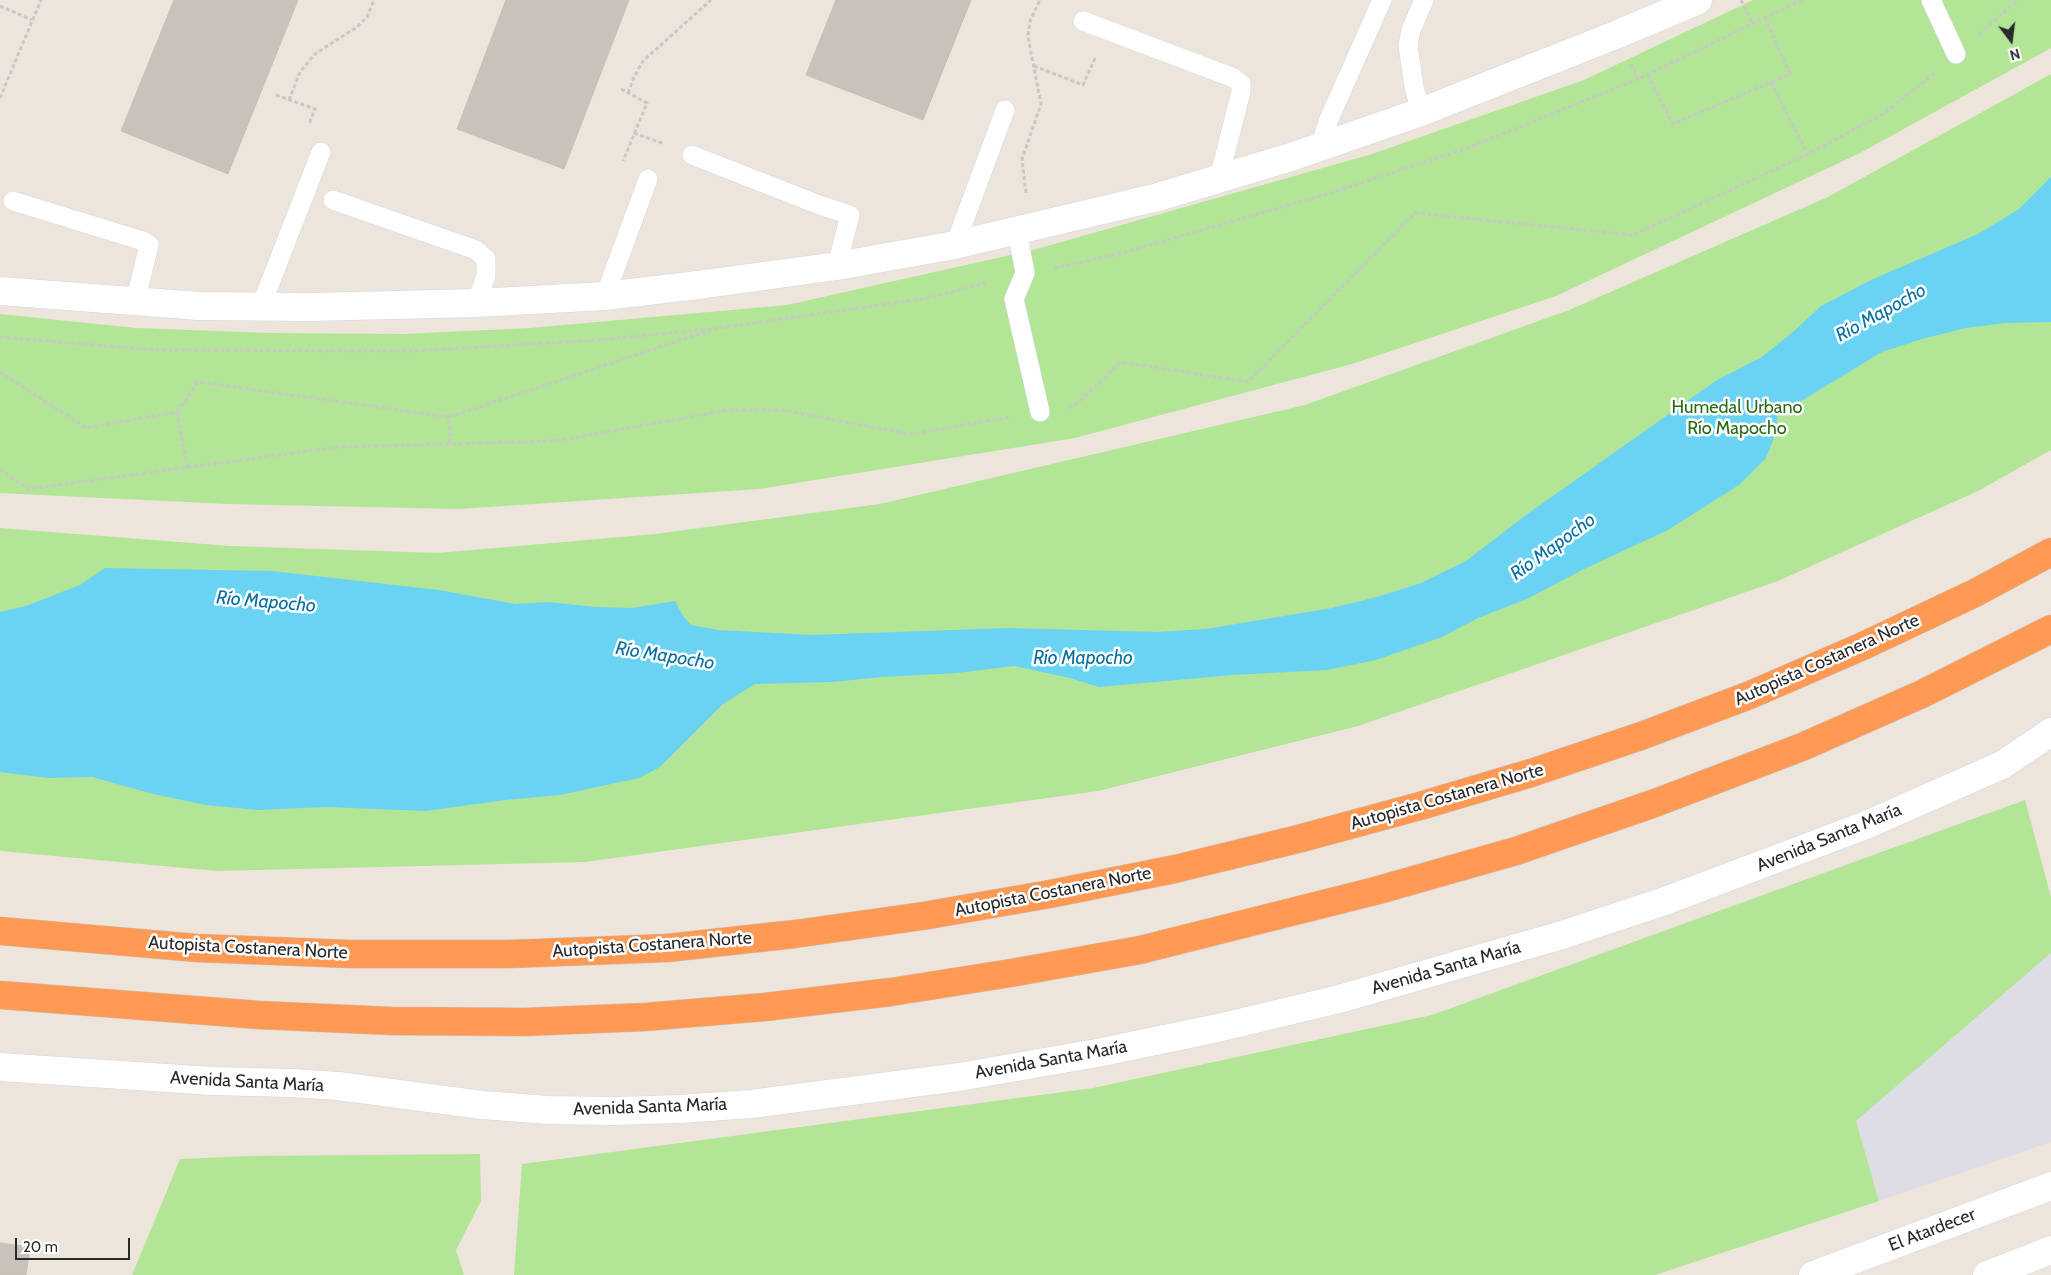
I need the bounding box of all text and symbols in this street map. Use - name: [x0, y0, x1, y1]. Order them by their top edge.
- north arrow: [1986, 15, 2036, 65]
- text: N: [2008, 45, 2022, 64]
- water label: Río Mapocho: [1832, 279, 1930, 347]
- park label: Humedal Urbano Río Mapocho: [1672, 397, 1802, 439]
- water label: Río Mapocho: [1506, 508, 1600, 586]
- water label: Río Mapocho: [215, 586, 317, 618]
- street label: Autopista Costanera Norte: [1731, 609, 1923, 711]
- water label: Río Mapocho: [614, 637, 716, 675]
- water label: Río Mapocho: [1033, 647, 1133, 669]
- street label: Autopista Costanera Norte: [1348, 759, 1546, 835]
- street label: Avenida Santa María: [1754, 799, 1904, 877]
- street label: Autopista Costanera Norte: [953, 862, 1153, 922]
- street label: Autopista Costanera Norte: [552, 927, 752, 963]
- street label: Autopista Costanera Norte: [148, 932, 348, 964]
- street label: Avenida Santa María: [1369, 936, 1523, 1000]
- street label: Avenida Santa María: [973, 1036, 1129, 1084]
- street label: Avenida Santa María: [170, 1067, 324, 1097]
- street label: Avenida Santa María: [573, 1094, 727, 1120]
- street label: El Atardecer: [1886, 1204, 1978, 1256]
- scale bar: [18, 1228, 132, 1260]
- text: 20 m: [23, 1238, 58, 1256]

